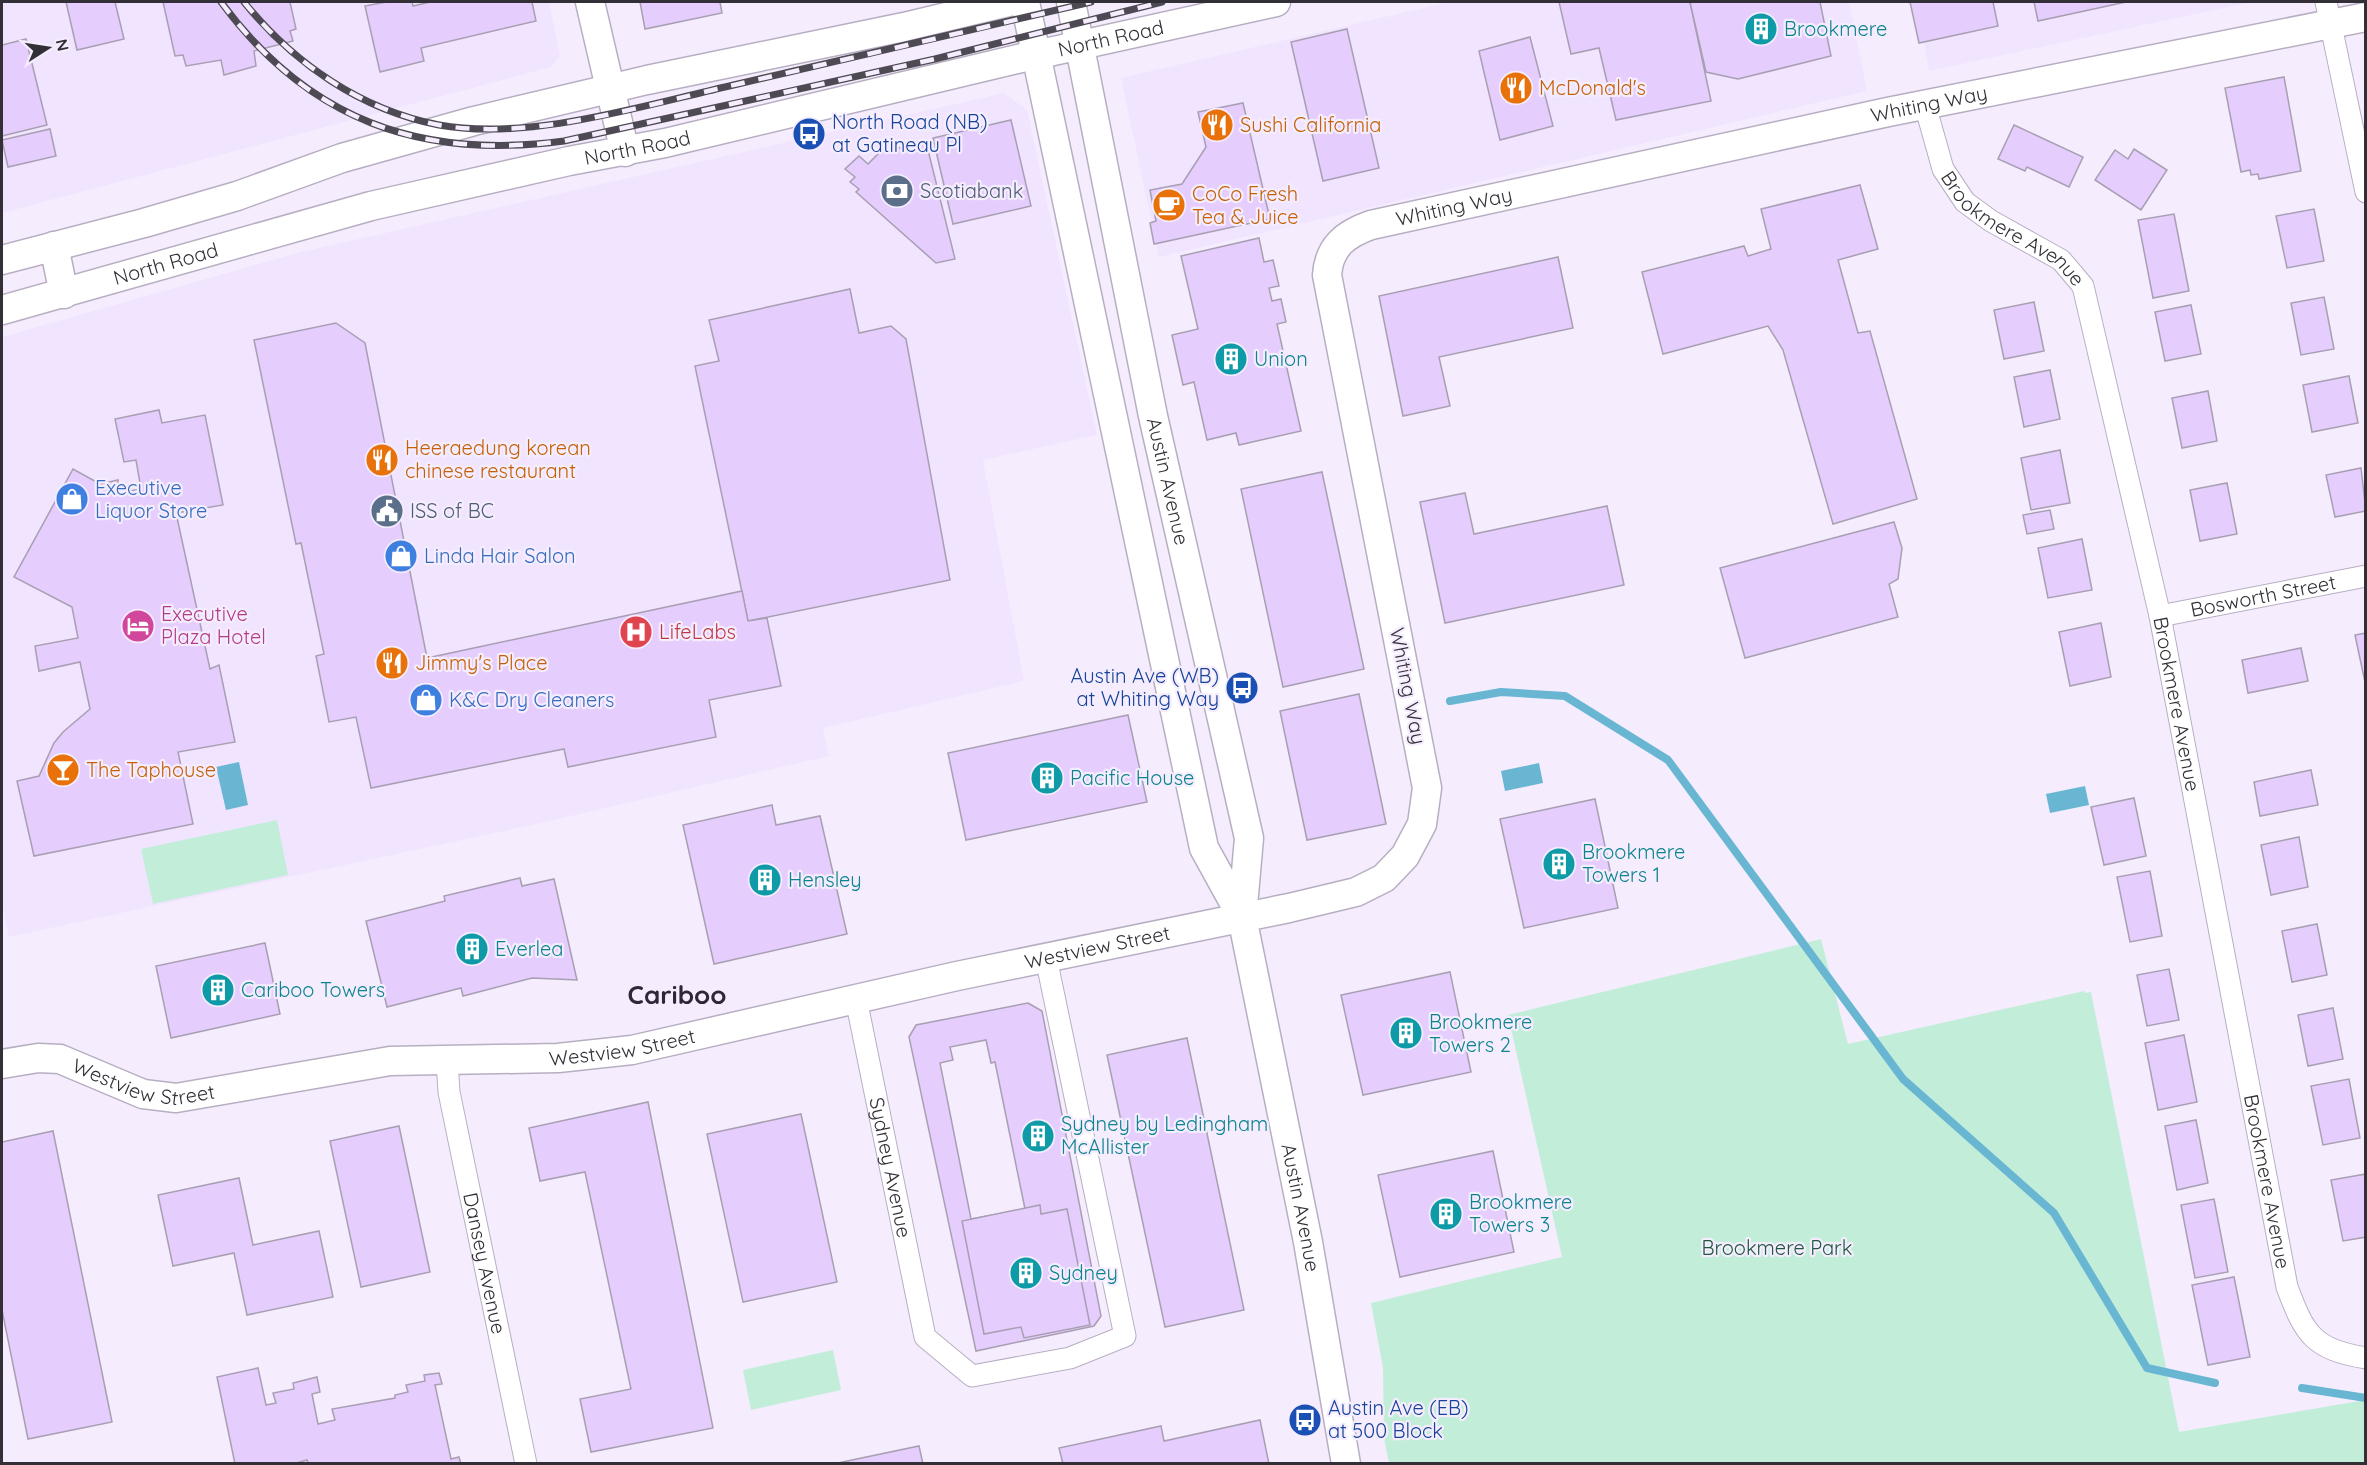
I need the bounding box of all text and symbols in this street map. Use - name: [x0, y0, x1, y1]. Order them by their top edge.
- building icon: Brookmere: [1743, 11, 1779, 47]
- street label: North Road: [1055, 14, 1166, 62]
- place label: Brookmere: [1784, 16, 1887, 41]
- north arrow: [18, 18, 78, 78]
- text: N: [52, 37, 74, 53]
- restaurant icon: McDonald's: [1498, 70, 1534, 106]
- place label: McDonald's: [1539, 75, 1646, 100]
- street label: Whiting Way: [1868, 80, 1989, 127]
- restaurant icon: Sushi California: [1199, 107, 1235, 143]
- place label: North Road (NB) at Gatineau Pl: [832, 109, 988, 157]
- place label: Sushi California: [1240, 112, 1381, 137]
- bus stop icon: North Road (NB) at Gatineau Pl: [791, 116, 827, 152]
- street label: North Road: [582, 124, 693, 170]
- street label: Brookmere Avenue: [1936, 166, 2090, 291]
- bank icon: Scotiabank: [879, 173, 915, 209]
- place label: Scotiabank: [920, 178, 1023, 203]
- place label: CoCo Fresh Tea & Juice: [1192, 181, 1298, 229]
- street label: Whiting Way: [1394, 182, 1514, 231]
- cafe icon: CoCo Fresh Tea & Juice: [1151, 187, 1187, 223]
- street label: North Road: [110, 237, 221, 290]
- building icon: Union: [1213, 341, 1249, 377]
- place label: Union: [1254, 346, 1308, 371]
- street label: Austin Avenue: [1142, 415, 1195, 547]
- place label: Heeraedung korean chinese restaurant: [405, 435, 591, 483]
- restaurant icon: Heeraedung korean chinese restaurant: [364, 442, 400, 478]
- place label: Executive Liquor Store: [95, 475, 207, 523]
- shop icon: Executive Liquor Store: [54, 481, 90, 517]
- public building icon: ISS of BC: [369, 493, 405, 529]
- place label: ISS of BC: [410, 498, 494, 523]
- shop icon: Linda Hair Salon: [383, 538, 419, 574]
- place label: Linda Hair Salon: [424, 543, 576, 568]
- street label: Bosworth Street: [2188, 569, 2338, 622]
- place label: Executive Plaza Hotel: [161, 601, 266, 649]
- hotel icon: Executive Plaza Hotel: [120, 608, 156, 644]
- hospital icon: LifeLabs: [618, 614, 654, 650]
- street label: Brookmere Avenue: [2148, 615, 2206, 793]
- place label: LifeLabs: [659, 619, 736, 644]
- street label: Whiting Way: [1385, 626, 1432, 746]
- restaurant icon: Jimmy's Place: [374, 645, 410, 681]
- place label: Jimmy's Place: [415, 650, 547, 675]
- place label: Austin Ave (WB) at Whiting Way: [1071, 663, 1219, 711]
- bus stop icon: Austin Ave (WB) at Whiting Way: [1224, 670, 1260, 706]
- shop icon: K&C Dry Cleaners: [408, 682, 444, 718]
- place label: K&C Dry Cleaners: [449, 687, 614, 712]
- bar icon: The Taphouse: [45, 752, 81, 788]
- place label: The Taphouse: [86, 757, 216, 782]
- building icon: Pacific House: [1029, 760, 1065, 796]
- place label: Pacific House: [1070, 765, 1194, 790]
- place label: Brookmere Towers 1: [1582, 839, 1685, 887]
- building icon: Brookmere Towers 1: [1541, 846, 1577, 882]
- building icon: Hensley: [747, 862, 783, 898]
- place label: Hensley: [788, 867, 862, 892]
- street label: Westview Street: [1022, 920, 1172, 974]
- building icon: Everlea: [454, 931, 490, 967]
- place label: Everlea: [495, 936, 563, 961]
- building icon: Cariboo Towers: [200, 972, 236, 1008]
- place label: Cariboo Towers: [241, 977, 385, 1002]
- district label: Cariboo: [628, 978, 726, 1011]
- place label: Brookmere Towers 2: [1429, 1009, 1532, 1057]
- building icon: Brookmere Towers 2: [1388, 1015, 1424, 1051]
- street label: Westview Street: [548, 1023, 698, 1071]
- street label: Westview Street: [69, 1053, 217, 1110]
- street label: Brookmere Avenue: [2239, 1092, 2296, 1271]
- street label: Sydney Avenue: [864, 1095, 917, 1240]
- place label: Sydney by Ledingham McAllister: [1061, 1111, 1268, 1159]
- building icon: Sydney by Ledingham McAllister: [1020, 1118, 1056, 1154]
- street label: Austin Avenue: [1276, 1141, 1326, 1273]
- place label: Brookmere Towers 3: [1469, 1189, 1572, 1237]
- street label: Dansey Avenue: [458, 1190, 512, 1336]
- building icon: Brookmere Towers 3: [1428, 1196, 1464, 1232]
- park label: Brookmere Park: [1701, 1235, 1853, 1260]
- building icon: Sydney: [1008, 1255, 1044, 1291]
- place label: Sydney: [1049, 1260, 1118, 1285]
- place label: Austin Ave (EB) at 500 Block: [1328, 1395, 1469, 1443]
- bus stop icon: Austin Ave (EB) at 500 Block: [1287, 1402, 1323, 1438]

